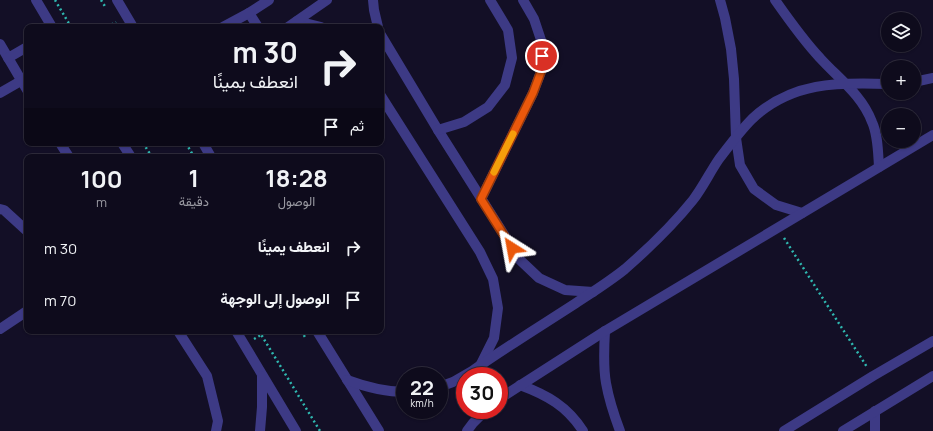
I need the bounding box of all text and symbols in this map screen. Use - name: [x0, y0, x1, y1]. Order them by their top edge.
- map controls: [881, 12, 921, 148]
- button: layers: [881, 12, 921, 52]
- text: 30 m: [232, 33, 298, 71]
- pin: [525, 39, 559, 73]
- icon: right: [312, 40, 364, 92]
- icon: arrive: [531, 45, 553, 67]
- button: +: [881, 60, 921, 100]
- text: انعطف يمينًا: [213, 69, 298, 93]
- button: −: [881, 108, 921, 148]
- text: ثم: [350, 115, 364, 136]
- icon: arrive: [320, 116, 342, 138]
- text: 1: [189, 161, 199, 194]
- text: 18:28: [265, 161, 328, 194]
- text: 100: [80, 162, 122, 195]
- text: دقيقة: [179, 192, 209, 210]
- text: الوصول: [278, 192, 315, 210]
- text: m: [96, 193, 107, 211]
- position arrow: [491, 227, 533, 269]
- text: انعطف يمينًا: [258, 236, 330, 257]
- icon: right: [342, 237, 364, 259]
- text: 30 m: [44, 238, 77, 259]
- text: الوصول إلى الوجهة: [220, 288, 330, 309]
- icon: arrive: [342, 289, 364, 311]
- text: 70 m: [44, 290, 76, 311]
- speed limit sign: 30: [456, 367, 508, 419]
- text: 22: [410, 374, 434, 401]
- text: km/h: [410, 396, 434, 410]

